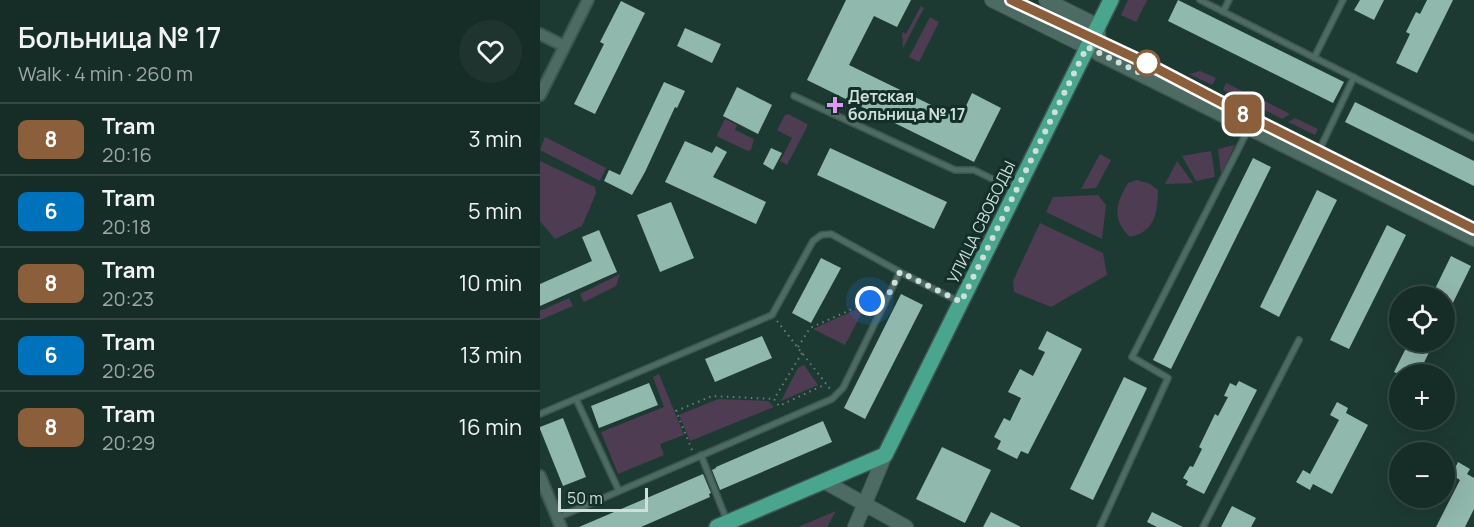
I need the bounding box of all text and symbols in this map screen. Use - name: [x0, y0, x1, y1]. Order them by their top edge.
- text: Больница № 17: [18, 18, 221, 56]
- button: heart: [459, 20, 522, 83]
- unlabelled marker: [1134, 50, 1160, 76]
- text: Walk · 4 min · 260 m: [18, 60, 193, 87]
- place label: Детская больница № 17: [848, 85, 965, 125]
- line badge: 8: [1224, 94, 1262, 134]
- marker: Детская больница № 17: [826, 96, 844, 114]
- text: 8: [1237, 100, 1249, 128]
- text: Tram: [102, 111, 155, 141]
- text: 3 min: [469, 124, 522, 154]
- text: 8: [45, 125, 57, 153]
- text: 20:16: [102, 141, 152, 168]
- street label: УЛИЦА СВОБОДЫ: [942, 157, 1020, 287]
- text: Tram: [102, 183, 155, 213]
- text: 5 min: [468, 196, 522, 226]
- text: 6: [44, 197, 58, 225]
- text: 20:18: [102, 213, 151, 240]
- text: Tram: [102, 255, 155, 285]
- text: 10 min: [459, 268, 522, 298]
- text: 8: [45, 269, 57, 297]
- text: 20:23: [102, 285, 154, 312]
- your location: [855, 286, 885, 316]
- map controls: [1389, 286, 1455, 508]
- button: locate: [1389, 286, 1455, 352]
- text: Tram: [102, 327, 155, 357]
- text: 13 min: [460, 340, 522, 370]
- text: 6: [44, 341, 58, 369]
- text: 20:26: [102, 357, 155, 384]
- button: +: [1389, 364, 1455, 430]
- text: Tram: [102, 399, 155, 429]
- text: 16 min: [459, 412, 522, 442]
- text: 8: [45, 413, 57, 441]
- text: 20:29: [102, 429, 155, 456]
- button: −: [1389, 442, 1455, 508]
- scale bar: [558, 485, 648, 512]
- text: 50 m: [567, 487, 603, 509]

